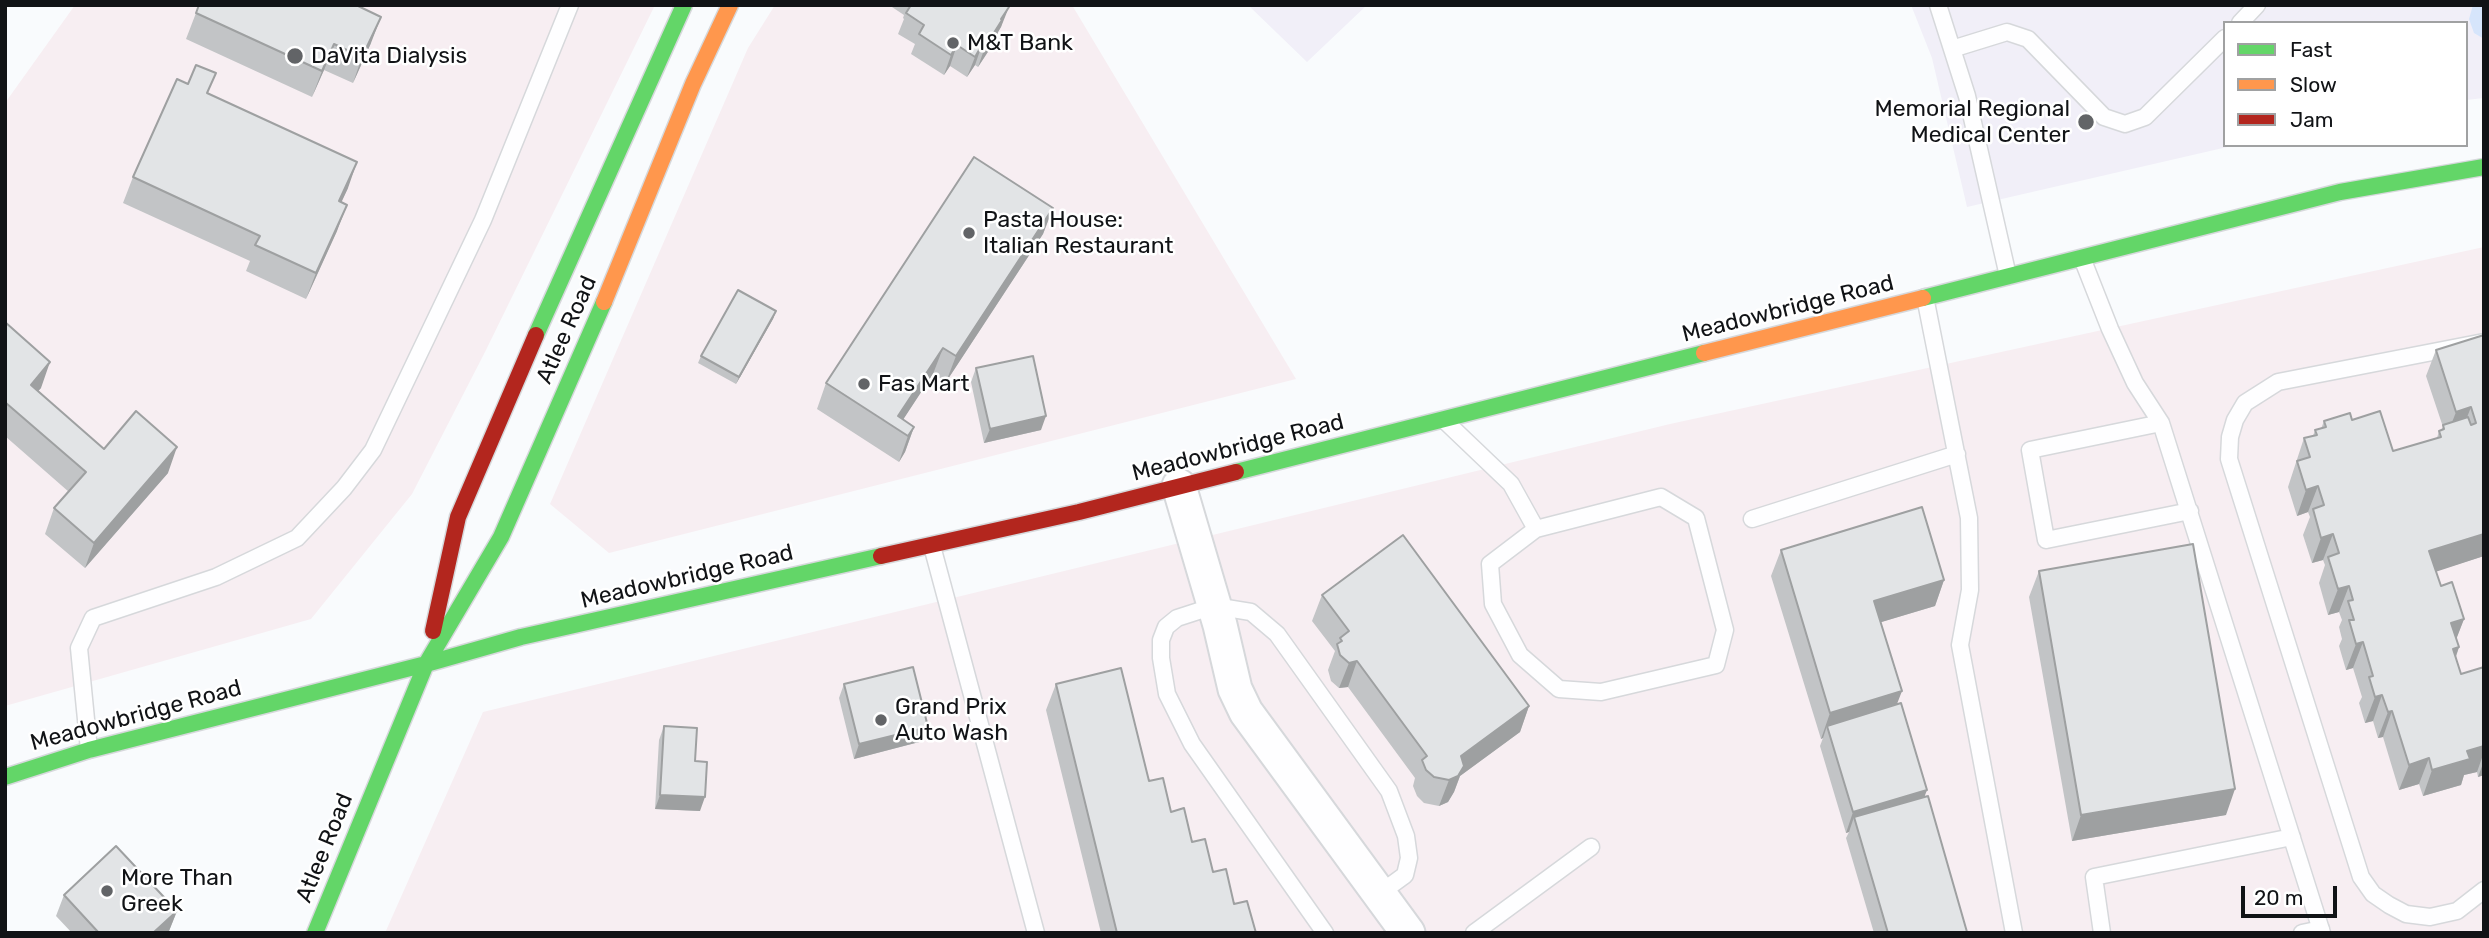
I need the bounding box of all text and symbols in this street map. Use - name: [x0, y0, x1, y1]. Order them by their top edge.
- legend: [2223, 21, 2468, 147]
- place label: M&T Bank: [967, 29, 1073, 57]
- marker: M&T Bank: [945, 35, 961, 51]
- text: Fast: [2290, 37, 2332, 62]
- place label: DaVita Dialysis: [311, 42, 467, 70]
- marker: DaVita Dialysis: [285, 46, 305, 66]
- text: Slow: [2290, 72, 2337, 97]
- place label: Memorial Regional Medical Center: [1874, 95, 2070, 149]
- text: Jam: [2290, 107, 2334, 132]
- marker: Memorial Regional Medical Center: [2076, 112, 2096, 132]
- place label: Pasta House: Italian Restaurant: [983, 206, 1173, 260]
- marker: Pasta House: Italian Restaurant: [961, 225, 977, 241]
- street label: Meadowbridge Road: [1679, 269, 1897, 349]
- street label: Atlee Road: [531, 272, 603, 388]
- place label: Fas Mart: [878, 370, 970, 398]
- marker: Fas Mart: [856, 376, 872, 392]
- street label: Meadowbridge Road: [1129, 408, 1347, 488]
- street label: Meadowbridge Road: [578, 539, 796, 615]
- street label: Meadowbridge Road: [27, 675, 245, 757]
- place label: Grand Prix Auto Wash: [895, 693, 1008, 747]
- marker: Grand Prix Auto Wash: [873, 712, 889, 728]
- street label: Atlee Road: [291, 789, 359, 907]
- place label: More Than Greek: [121, 864, 233, 918]
- scale bar: [2244, 872, 2340, 916]
- marker: More Than Greek: [99, 883, 115, 899]
- text: 20 m: [2254, 885, 2303, 910]

